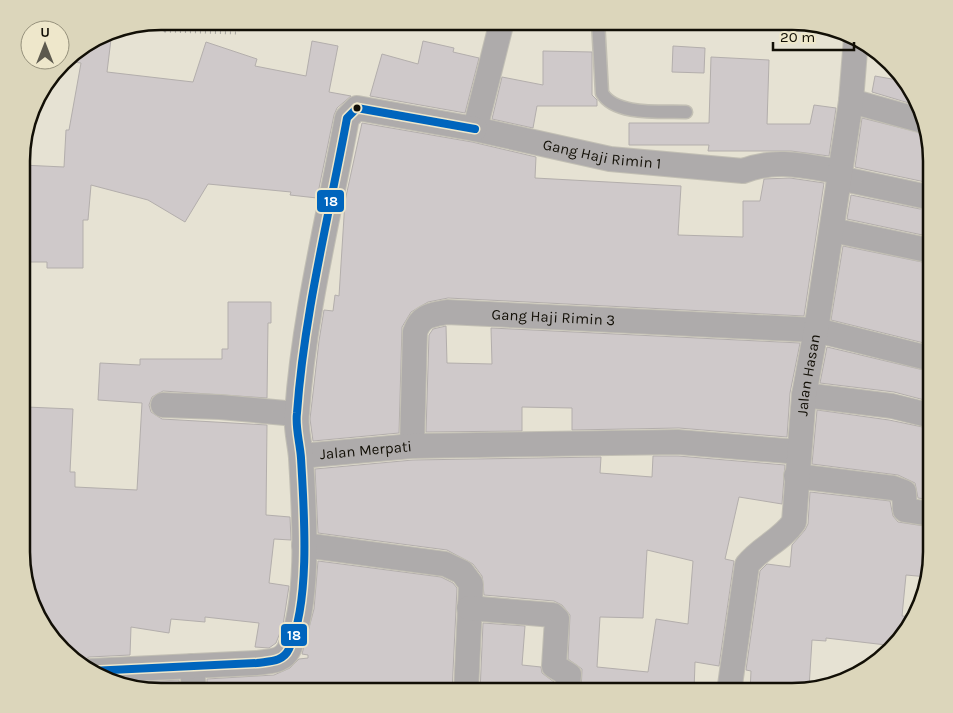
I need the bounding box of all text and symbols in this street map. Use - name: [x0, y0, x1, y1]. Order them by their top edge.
- north arrow: [20, 20, 70, 70]
- scale bar: [773, 20, 854, 52]
- text: U: [40, 24, 50, 41]
- text: 20 m: [780, 28, 815, 46]
- unlabelled marker: [352, 103, 362, 113]
- street label: Gang Haji Rimin 1: [541, 135, 662, 173]
- line badge: 18: [316, 189, 345, 213]
- text: 18: [324, 193, 338, 210]
- street label: Gang Haji Rimin 3: [491, 305, 616, 329]
- street label: Jalan Hasan: [793, 333, 824, 417]
- street label: Jalan Merpati: [319, 437, 413, 463]
- line badge: 18: [280, 623, 308, 647]
- text: 18: [287, 627, 301, 644]

